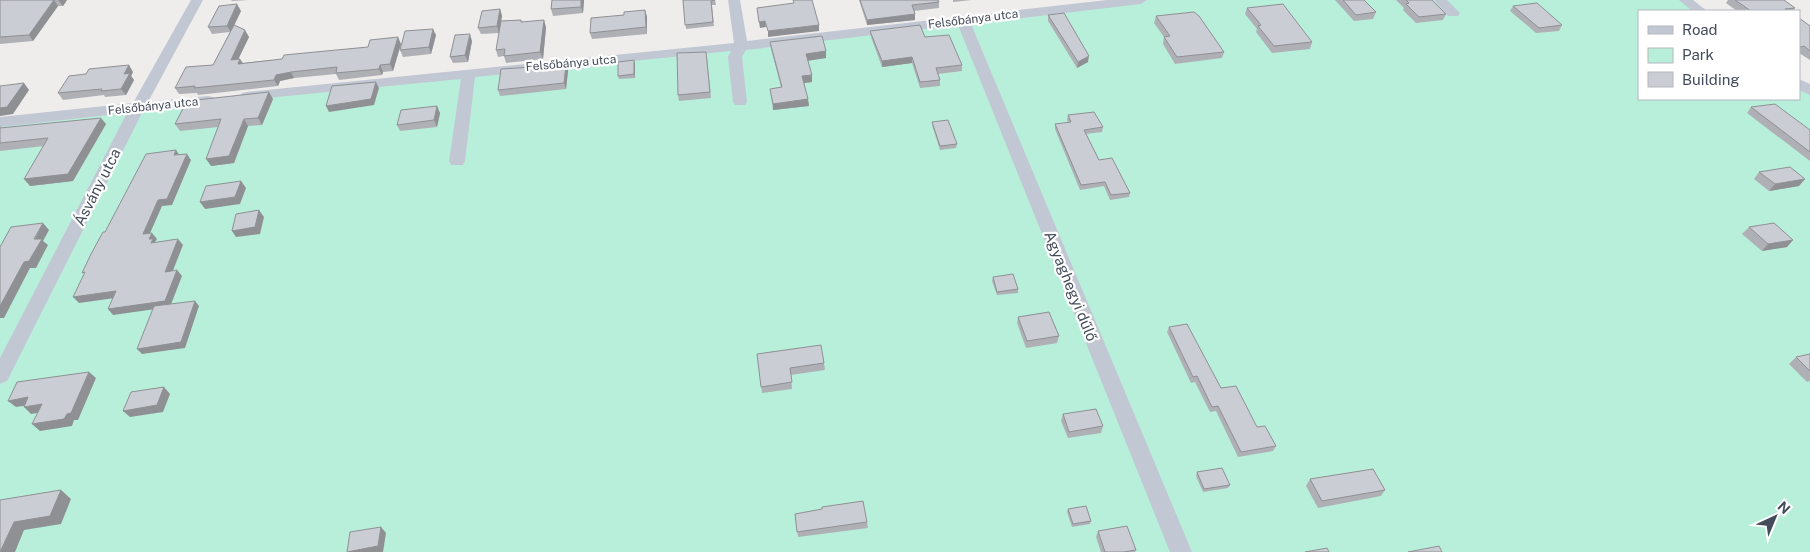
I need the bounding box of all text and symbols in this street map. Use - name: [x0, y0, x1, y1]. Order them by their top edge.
- street label: Felsőbánya utca: [927, 7, 1019, 31]
- legend: [1638, 10, 1800, 100]
- text: Road: [1682, 21, 1718, 38]
- text: Park: [1682, 46, 1714, 63]
- street label: Felsőbánya utca: [525, 52, 617, 74]
- text: Building: [1682, 71, 1740, 88]
- street label: Felsőbánya utca: [107, 94, 199, 118]
- street label: Ásvány utca: [70, 146, 124, 228]
- street label: Agyaghegyi dűlő: [1041, 228, 1101, 344]
- north arrow: [1750, 492, 1800, 542]
- text: N: [1775, 498, 1794, 517]

